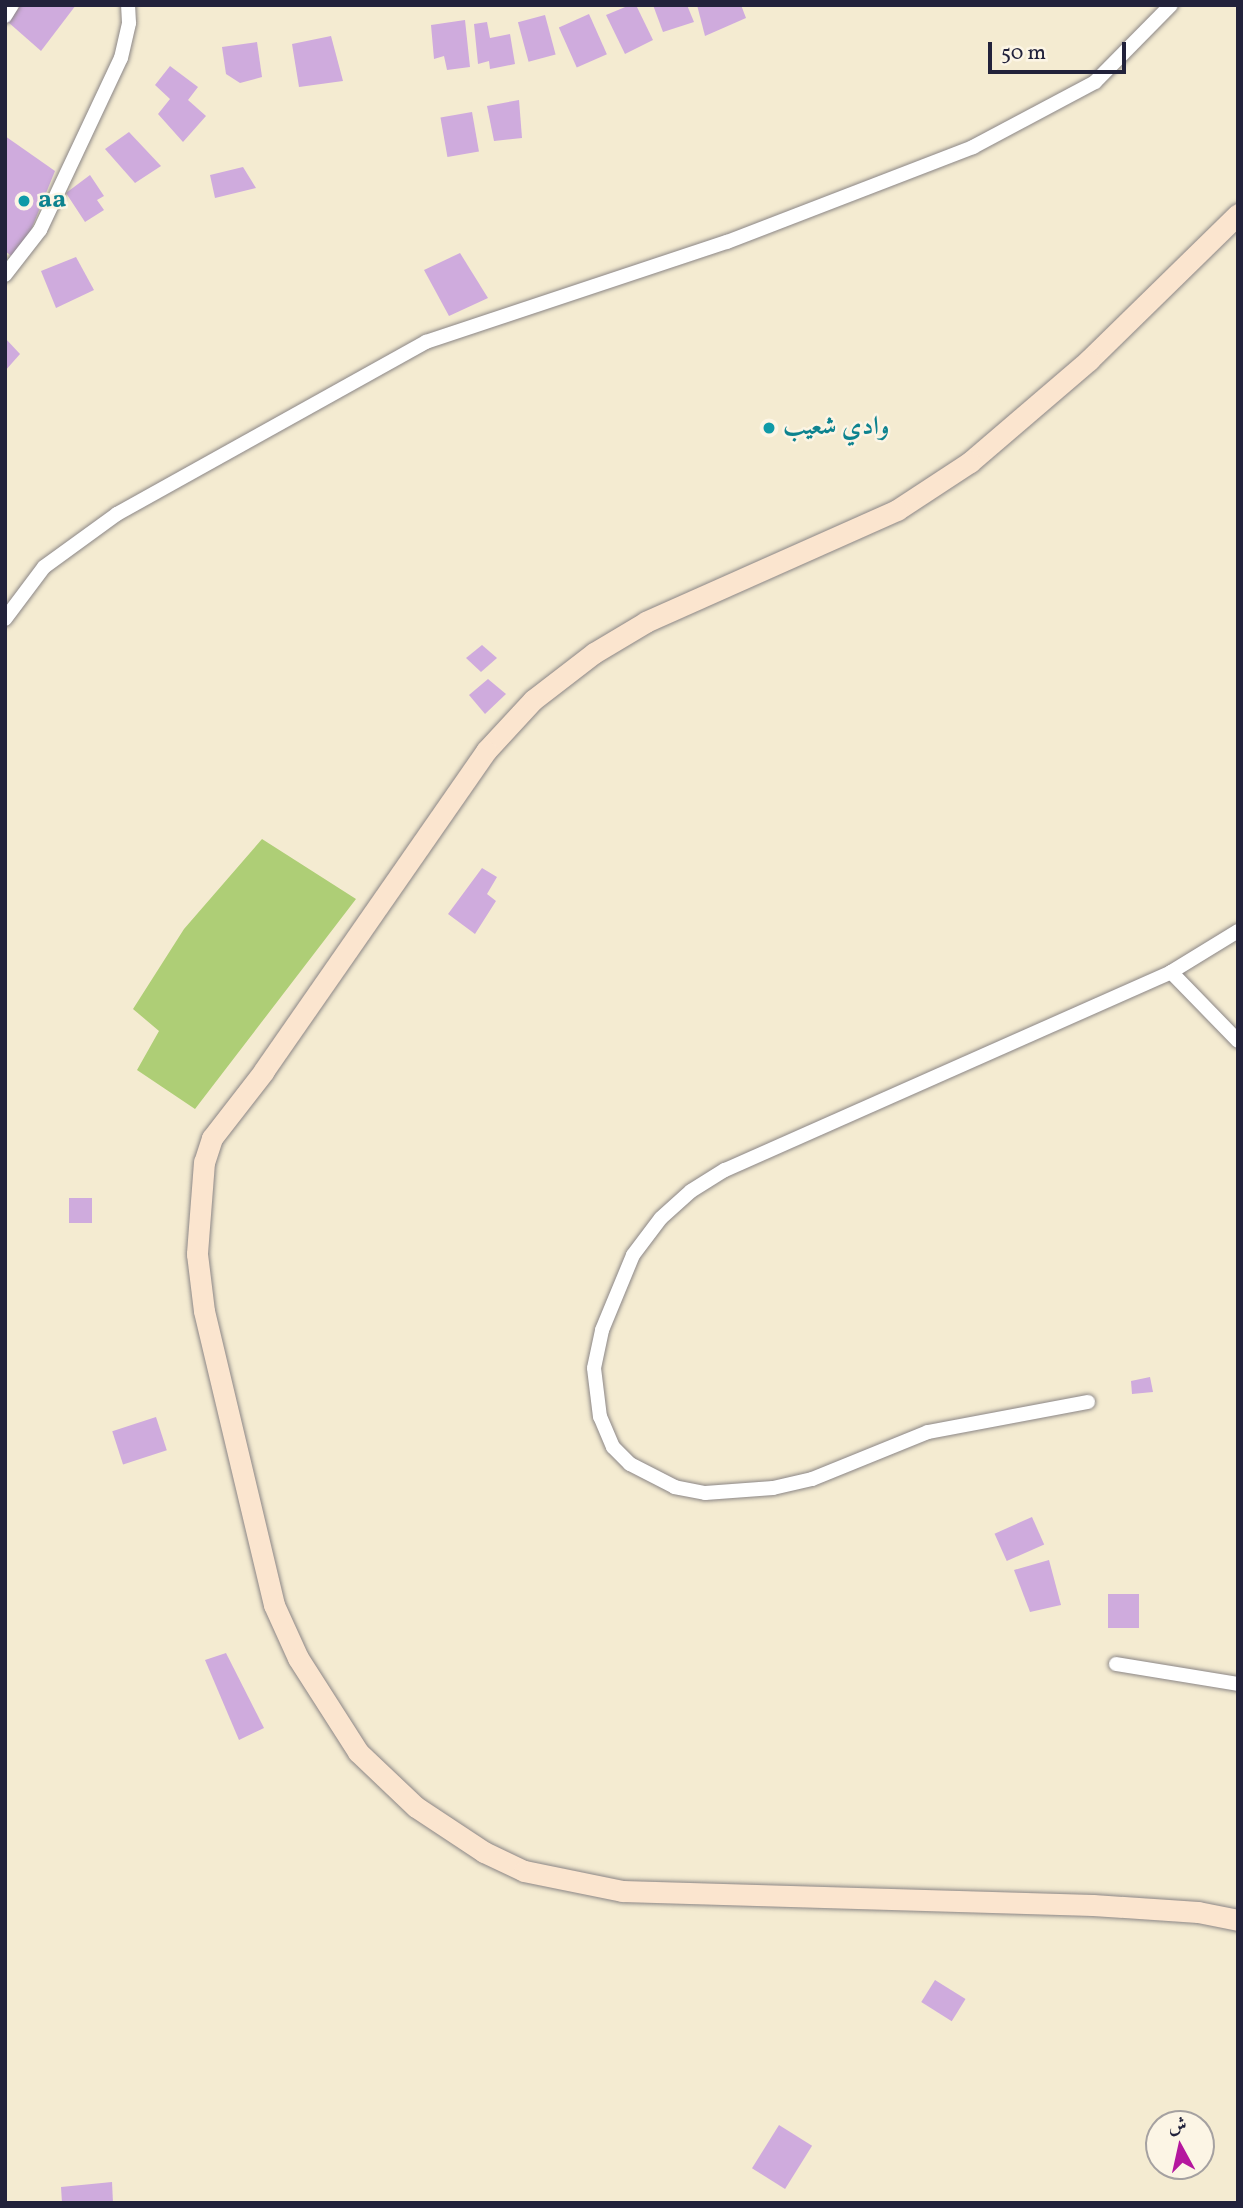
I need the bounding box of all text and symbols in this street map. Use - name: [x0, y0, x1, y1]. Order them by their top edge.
- scale bar: [991, 28, 1129, 72]
- text: 50 m: [1001, 39, 1046, 68]
- place label: aa: [38, 185, 66, 217]
- marker: aa: [16, 193, 32, 209]
- place label: وادي شعيب: [783, 412, 889, 444]
- marker: وادي شعيب: [761, 420, 777, 436]
- north arrow: [1145, 2110, 1215, 2180]
- text: ش: [1166, 2112, 1188, 2140]

